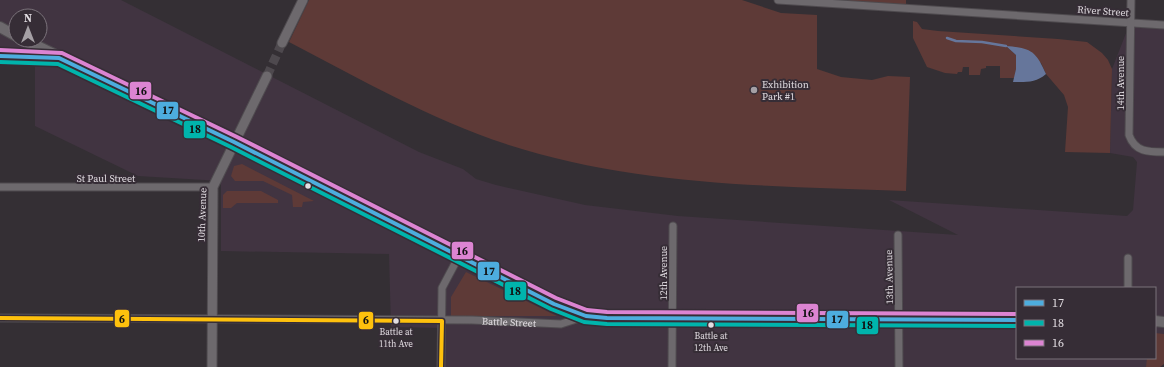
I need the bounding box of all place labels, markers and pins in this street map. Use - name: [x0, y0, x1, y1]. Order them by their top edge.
- place label: Exhibition Park #1: [762, 78, 809, 103]
- marker: Exhibition Park #1: [749, 85, 759, 95]
- unlabelled marker: [303, 181, 313, 191]
- marker: Battle at 11th Ave: [391, 316, 401, 326]
- marker: Battle at 12th Ave: [706, 320, 716, 330]
- place label: Battle at 11th Ave: [379, 326, 413, 350]
- place label: Battle at 12th Ave: [694, 330, 728, 354]

